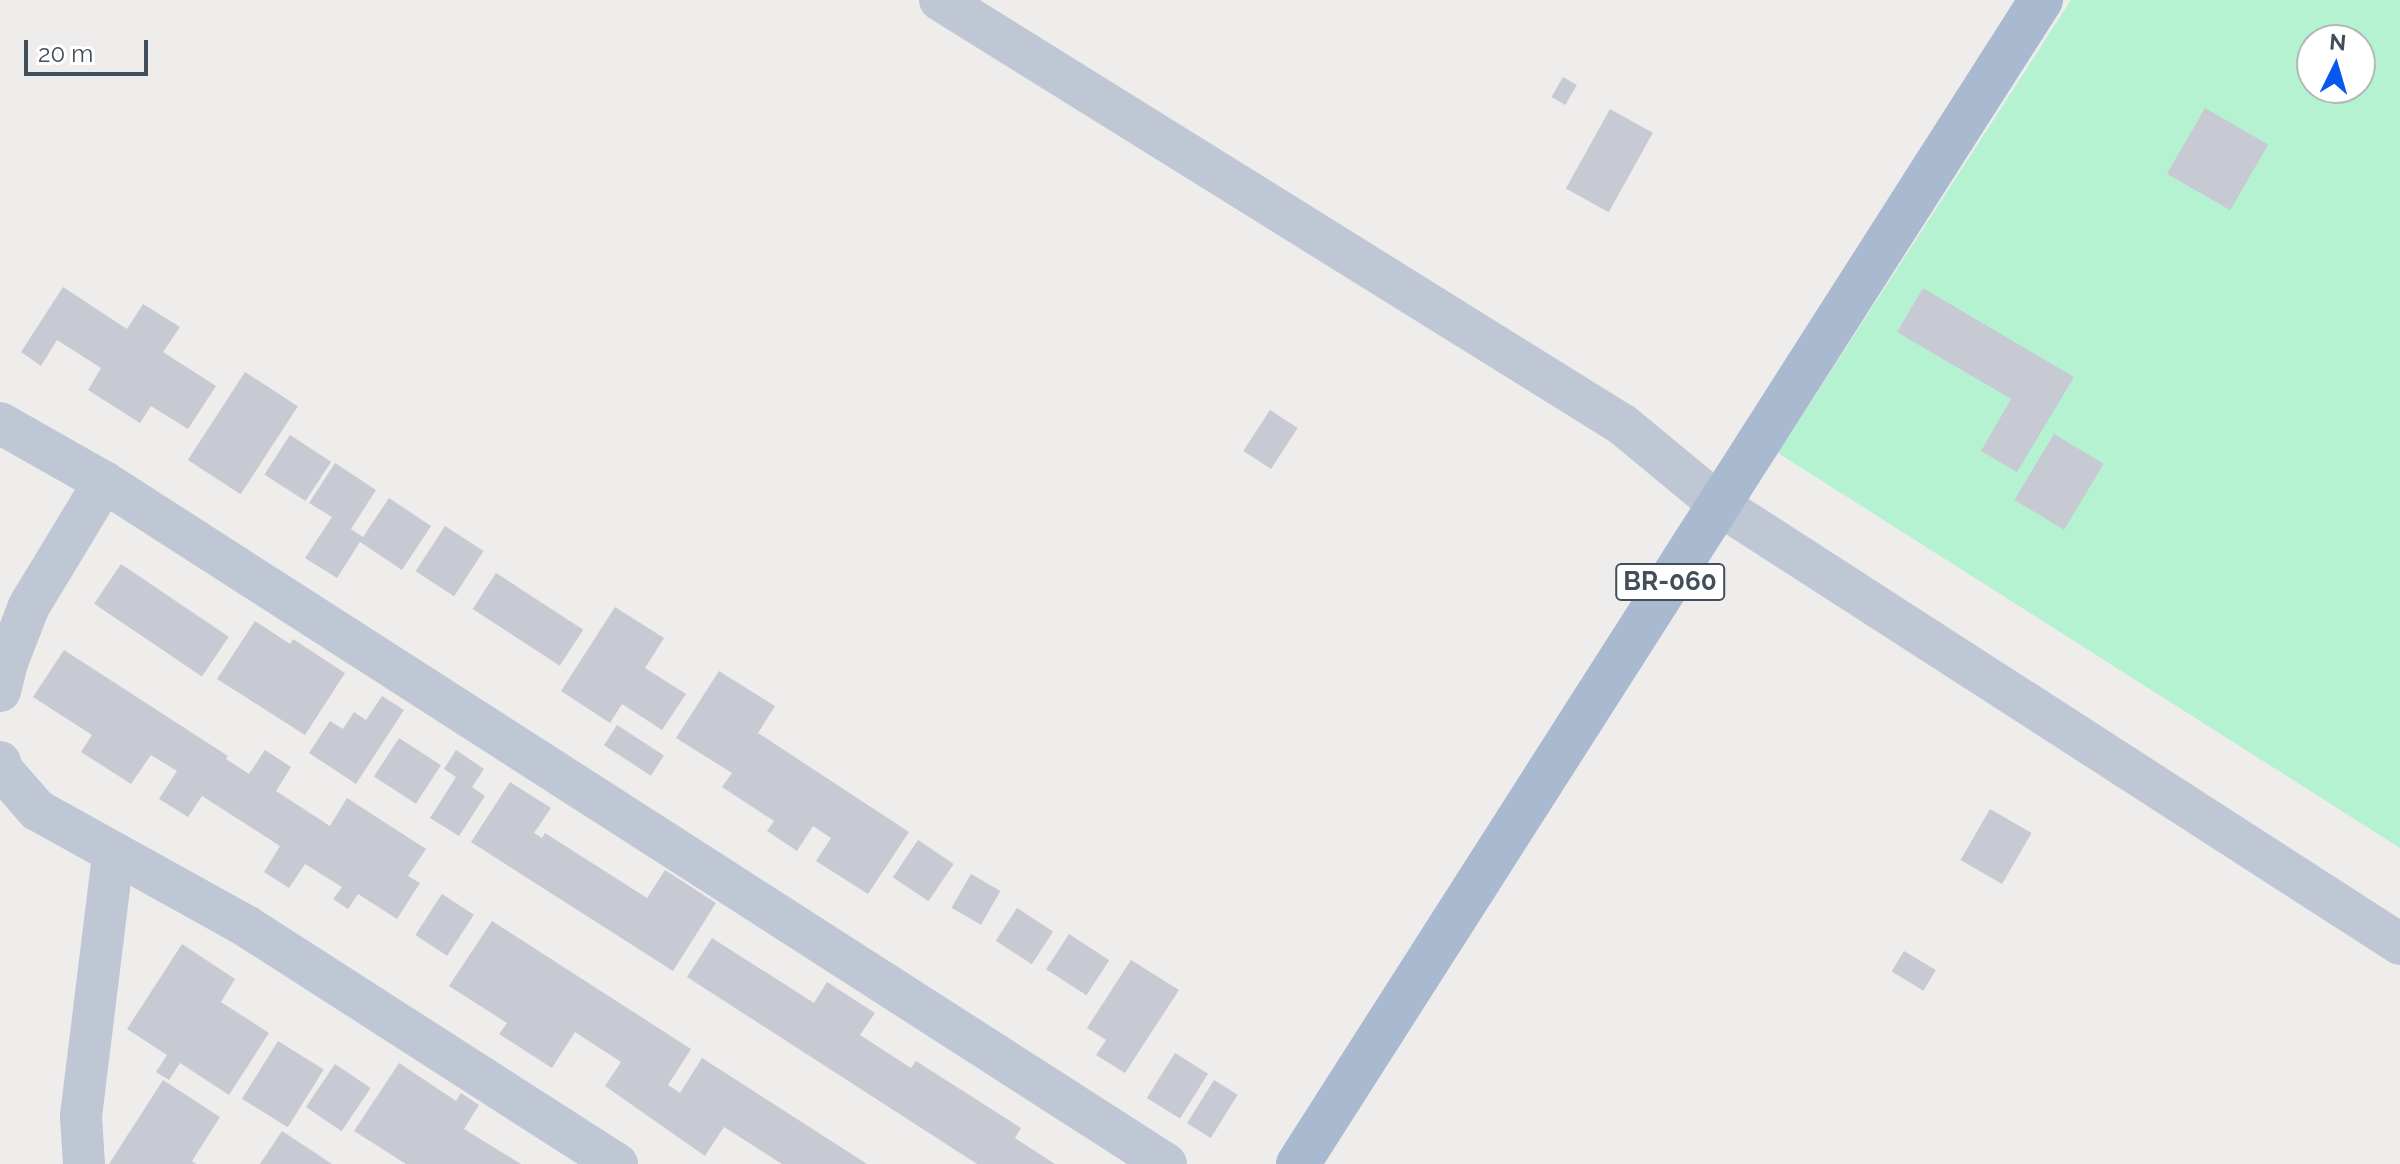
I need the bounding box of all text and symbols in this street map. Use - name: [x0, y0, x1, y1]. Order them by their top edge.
- scale bar: [28, 24, 152, 74]
- north arrow: [2296, 24, 2376, 104]
- text: N: [2328, 28, 2347, 56]
- text: 20 m: [38, 39, 93, 68]
- road number: BR-060: [1614, 560, 1726, 604]

